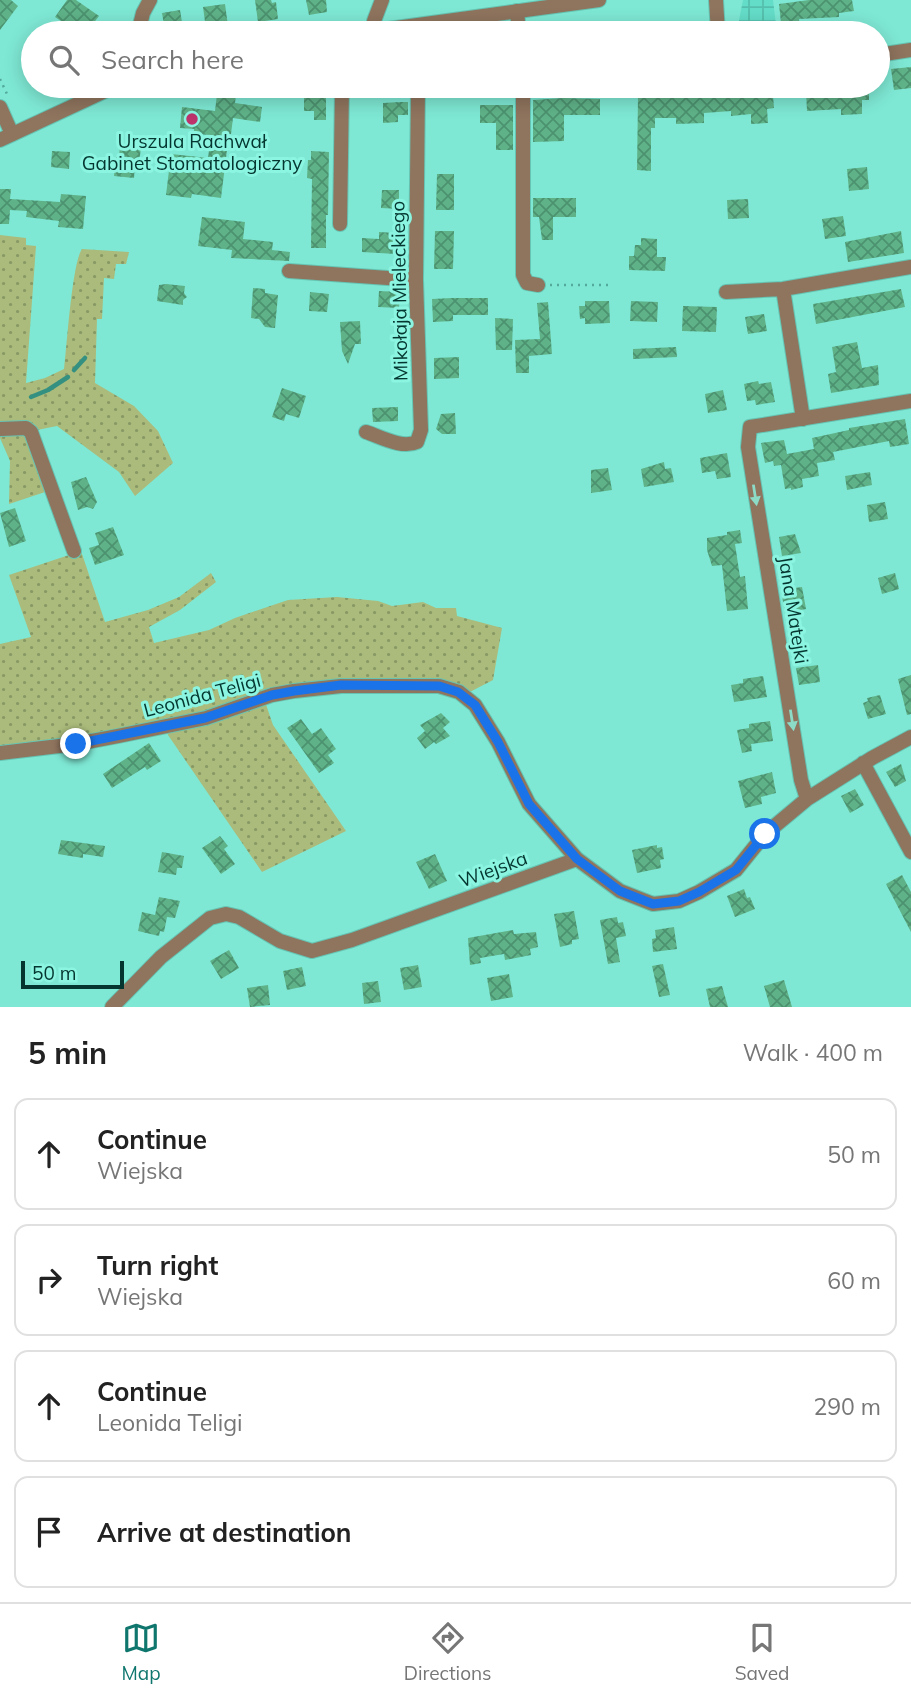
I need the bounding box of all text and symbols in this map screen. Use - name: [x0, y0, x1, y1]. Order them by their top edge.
- search box: [21, 21, 890, 98]
- icon: search: [45, 41, 83, 79]
- text: Search here: [101, 43, 244, 76]
- marker: Urszula Rachwał Gabinet Stomatologiczny: [184, 111, 200, 127]
- place label: Urszula Rachwał Gabinet Stomatologiczny: [82, 129, 302, 175]
- street label: Mikołaja Mieleckiego: [385, 201, 413, 381]
- one-way arrow: [750, 484, 761, 506]
- street label: Jana Matejki: [774, 555, 814, 665]
- street label: Leonida Teligi: [141, 668, 263, 722]
- one-way arrow: [787, 709, 798, 731]
- route end: [60, 728, 91, 759]
- route start: [749, 818, 780, 849]
- street label: Wiejska: [456, 846, 530, 892]
- scale bar: [21, 958, 124, 990]
- text: 50 m: [32, 961, 76, 985]
- text: 5 min: [28, 1034, 107, 1072]
- text: Walk · 400 m: [743, 1038, 883, 1067]
- text: Continue: [97, 1123, 207, 1156]
- icon: ahead: [30, 1135, 68, 1173]
- text: 50 m: [827, 1140, 881, 1169]
- text: Wiejska: [97, 1156, 183, 1185]
- text: Turn right: [97, 1249, 218, 1282]
- icon: right: [30, 1261, 68, 1299]
- text: 60 m: [827, 1266, 881, 1295]
- text: Wiejska: [97, 1282, 183, 1311]
- text: Continue: [97, 1375, 207, 1408]
- icon: ahead: [30, 1387, 68, 1425]
- text: 290 m: [813, 1392, 881, 1421]
- text: Leonida Teligi: [97, 1408, 243, 1437]
- icon: arrive: [30, 1513, 68, 1551]
- text: Arrive at destination: [97, 1516, 352, 1549]
- tab: Map: [122, 1619, 161, 1685]
- tab: Directions: [404, 1619, 492, 1685]
- tab: Saved: [735, 1619, 789, 1685]

